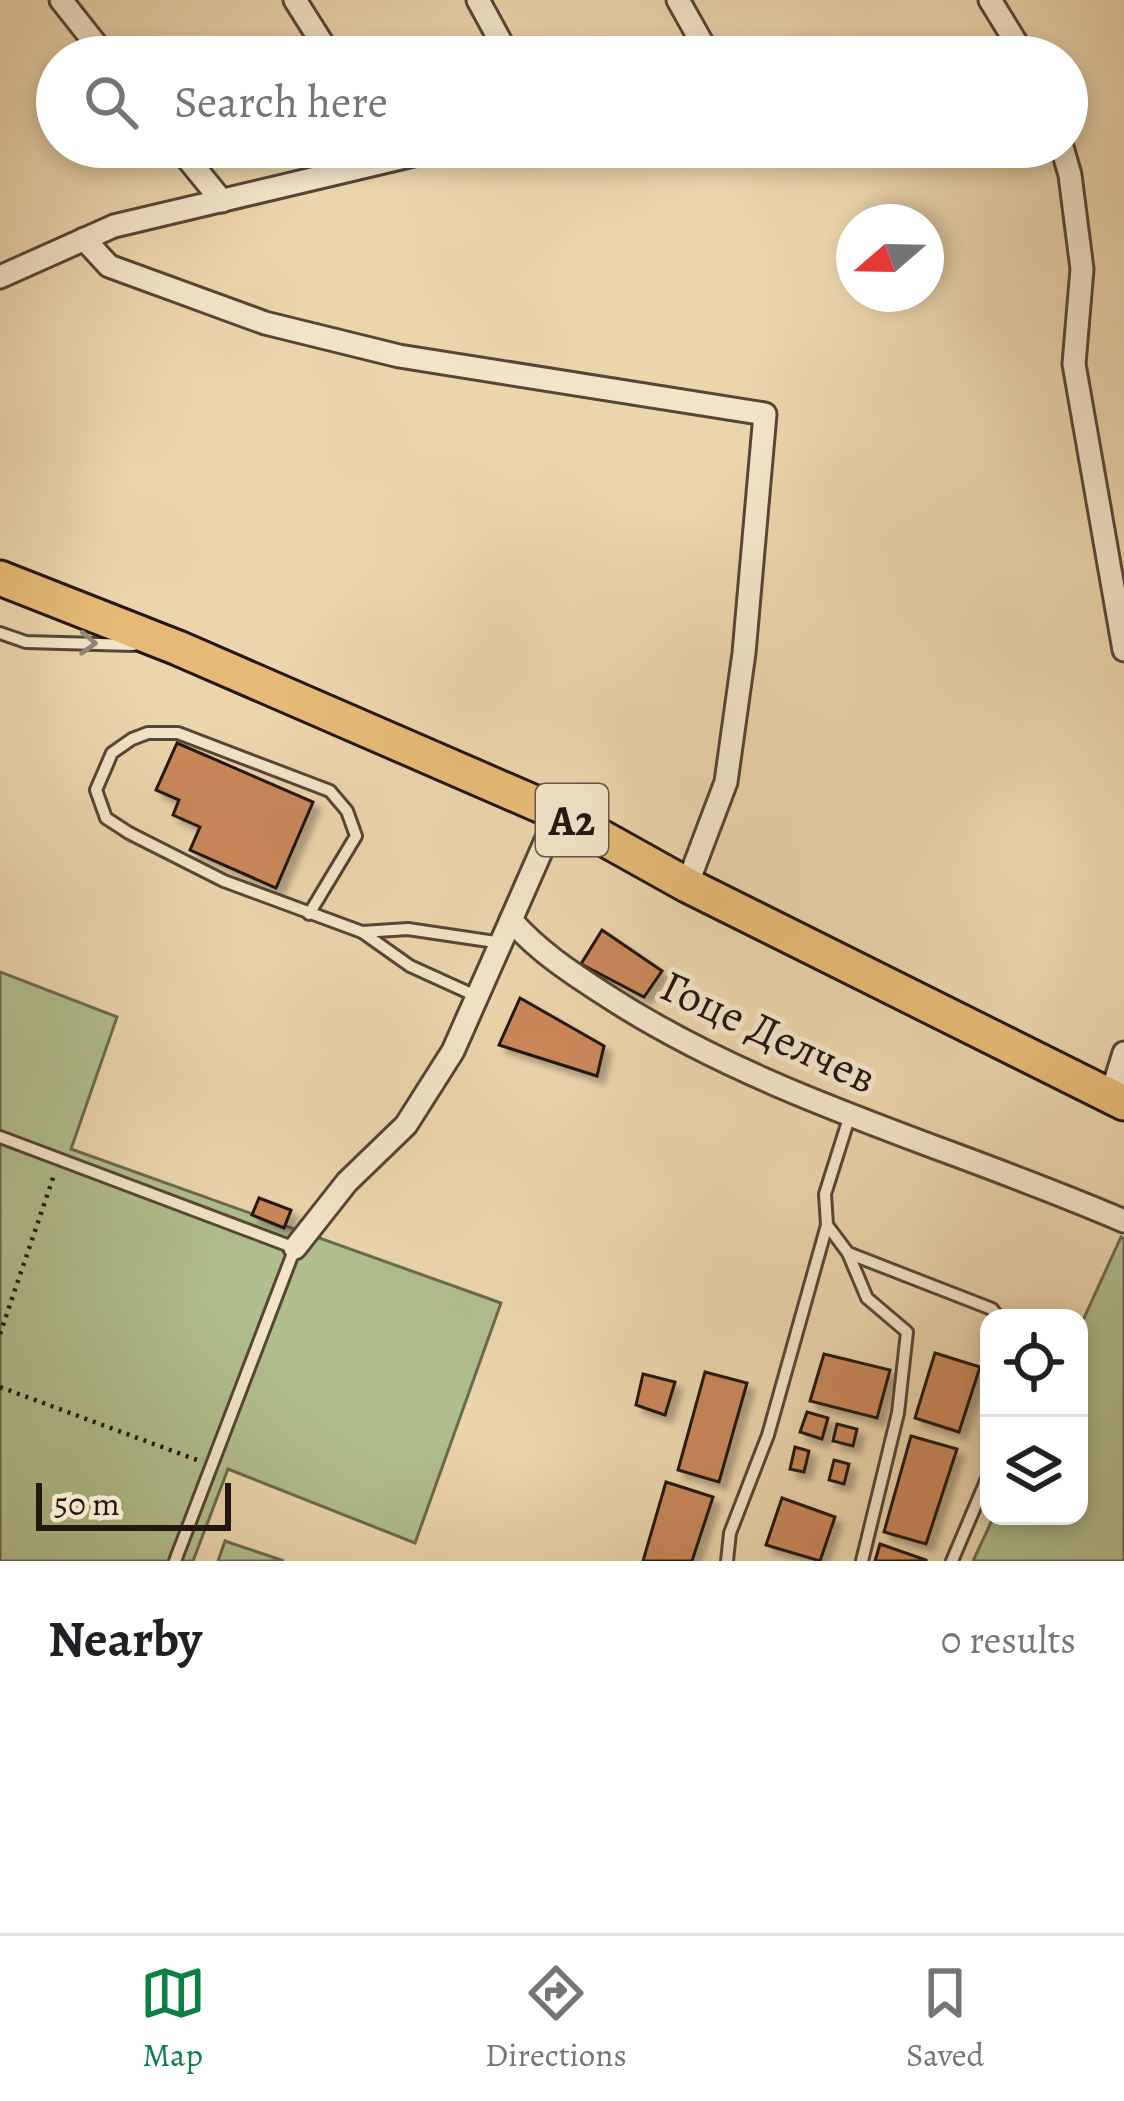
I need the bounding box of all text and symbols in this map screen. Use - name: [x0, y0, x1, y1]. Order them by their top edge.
- search box: [36, 36, 1088, 168]
- icon: search: [78, 69, 144, 135]
- text: Search here: [174, 71, 388, 133]
- north arrow: [836, 204, 944, 312]
- one-way arrow: [79, 629, 98, 655]
- road number: A2: [536, 784, 608, 856]
- street label: Гоце Делчев: [651, 955, 887, 1109]
- map controls: [980, 1309, 1088, 1525]
- button: locate: [980, 1309, 1088, 1417]
- button: layers: [980, 1417, 1088, 1525]
- scale bar: [36, 1477, 231, 1530]
- text: 50 m: [54, 1481, 120, 1526]
- text: Nearby: [48, 1604, 202, 1674]
- text: 0 results: [941, 1613, 1076, 1666]
- tab: Map: [140, 1960, 206, 2077]
- tab: Directions: [485, 1960, 627, 2077]
- tab: Saved: [906, 1960, 984, 2077]

